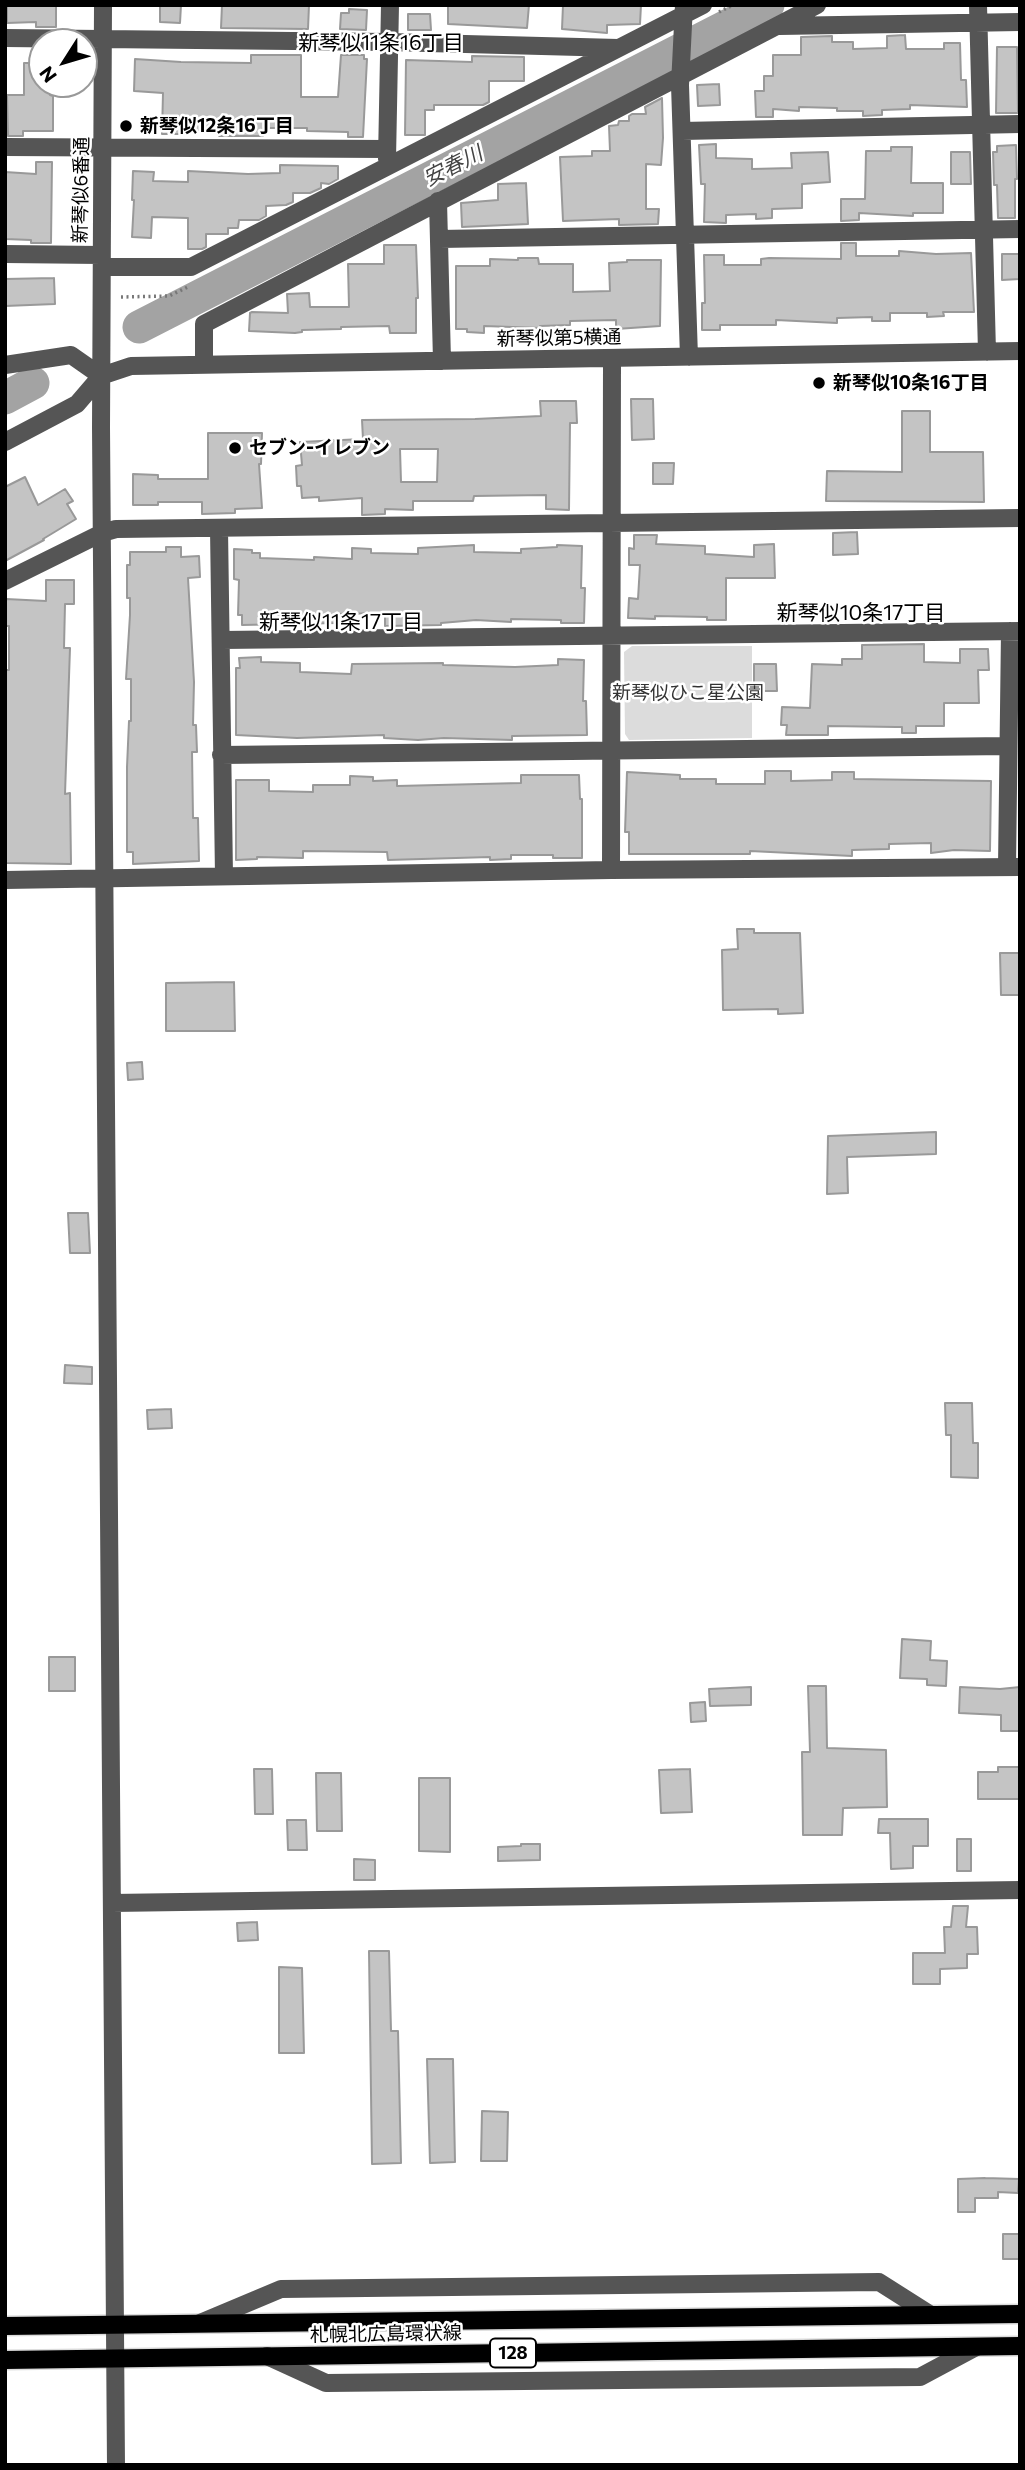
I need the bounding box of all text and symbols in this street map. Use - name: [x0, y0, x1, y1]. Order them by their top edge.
- north arrow: [28, 28, 98, 98]
- district label: 新琴似11条16丁目: [298, 30, 464, 56]
- text: N: [34, 62, 61, 87]
- place label: 新琴似12条16丁目: [140, 115, 294, 137]
- marker: 新琴似12条16丁目: [118, 118, 134, 134]
- street label: 新琴似6番通: [69, 137, 93, 243]
- water label: 安春川: [419, 140, 487, 192]
- street label: 新琴似第5横通: [496, 326, 622, 350]
- place label: 新琴似10条16丁目: [833, 372, 989, 394]
- marker: 新琴似10条16丁目: [811, 375, 827, 391]
- place label: セブン-イレブン: [249, 437, 390, 459]
- marker: セブン-イレブン: [227, 440, 243, 456]
- district label: 新琴似10条17丁目: [777, 600, 945, 626]
- district label: 新琴似11条17丁目: [259, 609, 423, 635]
- park label: 新琴似ひこ星公園: [612, 682, 764, 704]
- street label: 札幌北広島環状線: [310, 2321, 462, 2347]
- road number: 128: [490, 2339, 536, 2368]

